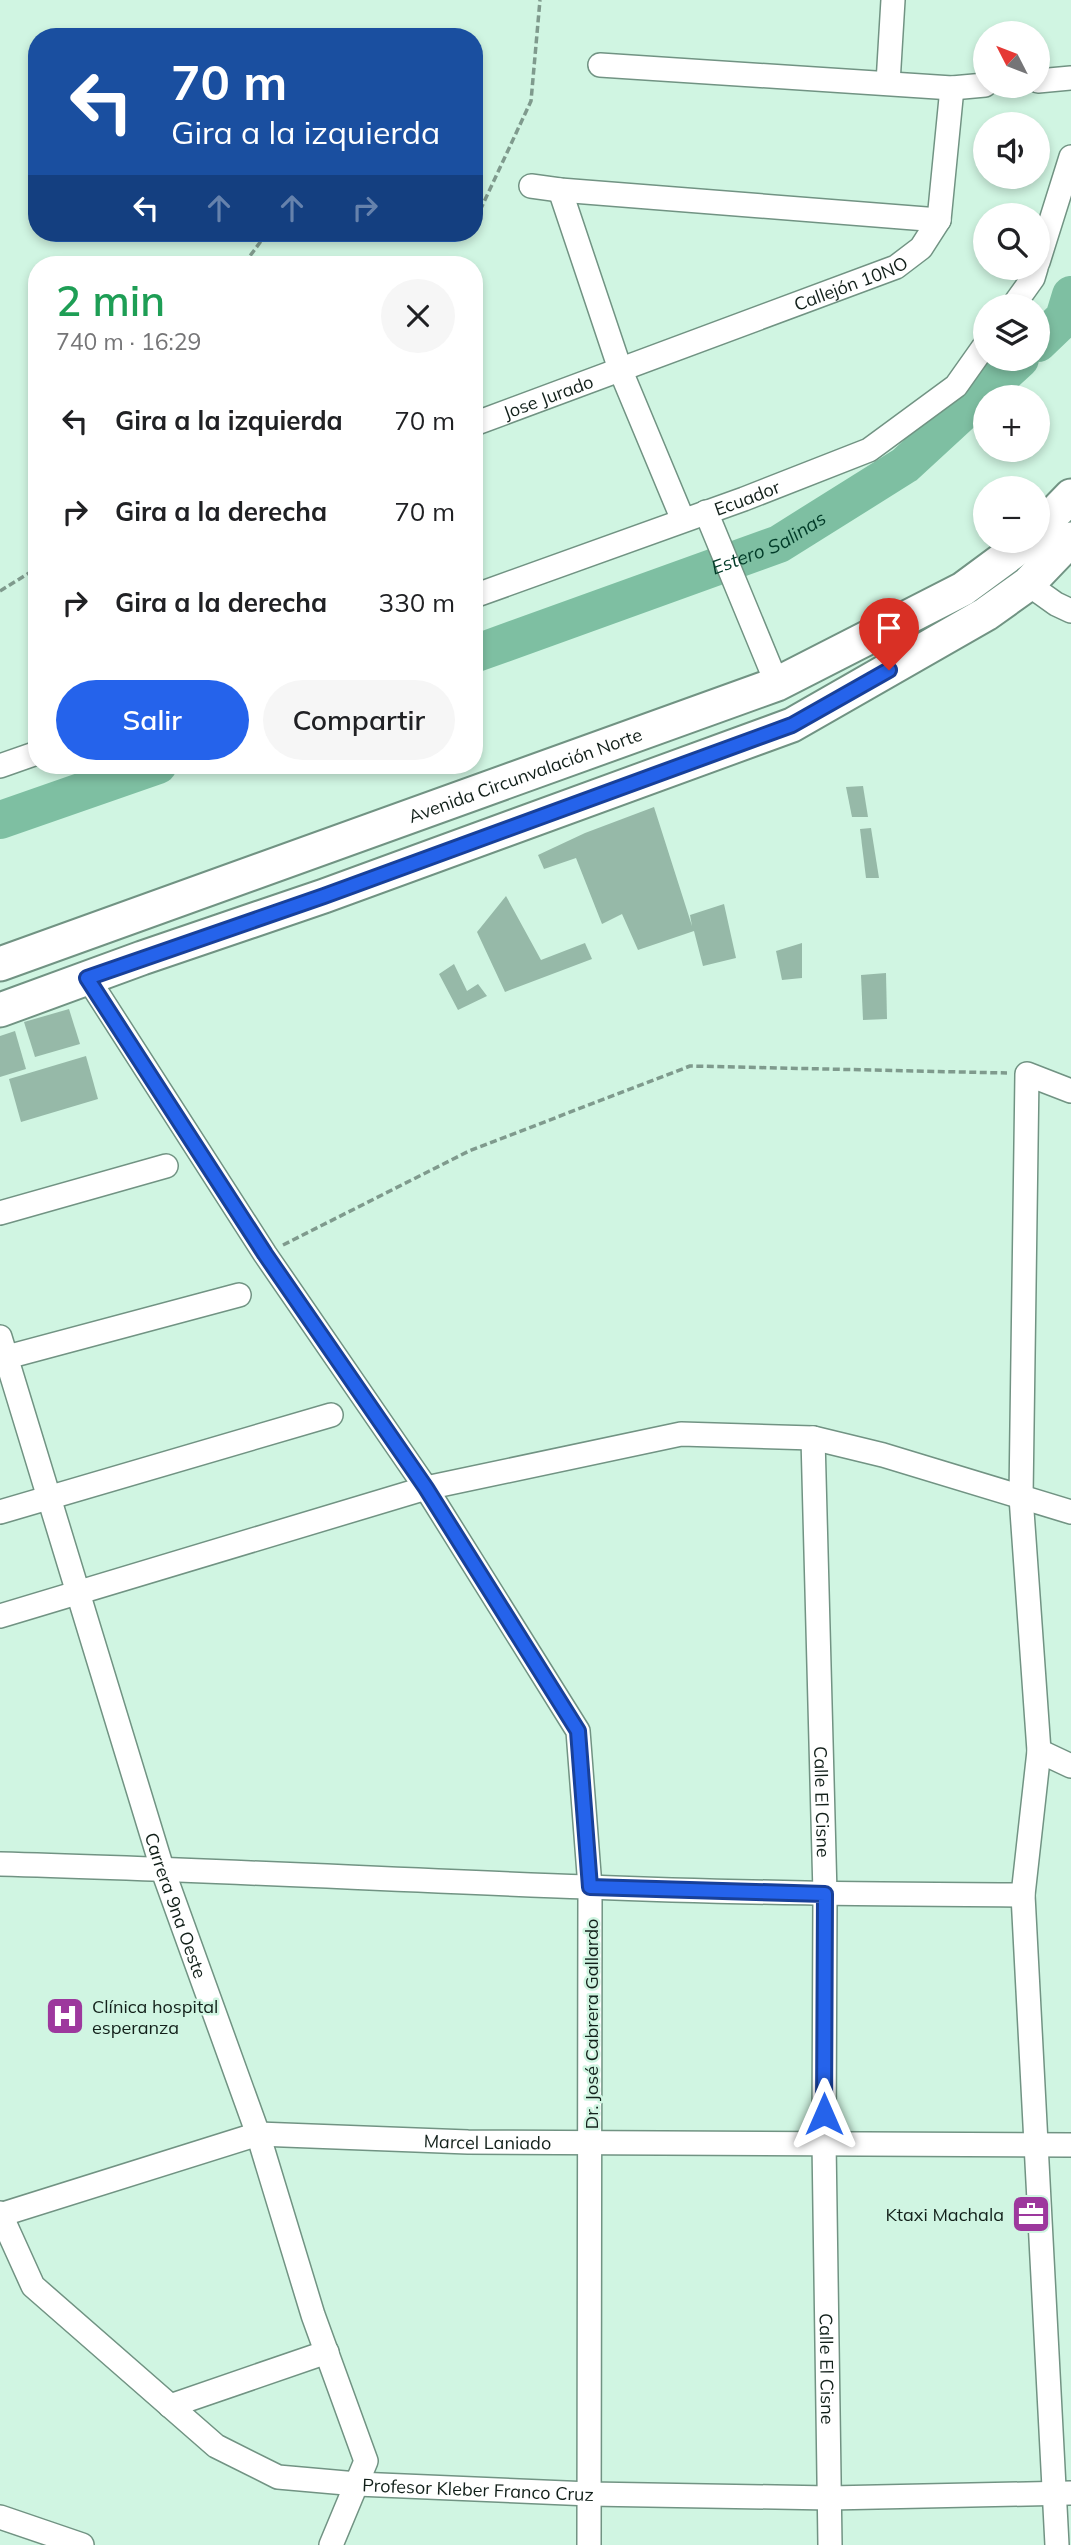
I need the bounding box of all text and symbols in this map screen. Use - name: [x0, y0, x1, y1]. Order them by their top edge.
- north arrow: [973, 21, 1050, 98]
- map controls: [973, 21, 1050, 553]
- text: 70 m: [171, 51, 287, 112]
- icon: left: [56, 56, 147, 147]
- text: Gira a la izquierda: [171, 112, 440, 152]
- button: sound: [973, 112, 1050, 189]
- icon: left: [127, 189, 165, 227]
- icon: ahead: [200, 189, 238, 227]
- icon: ahead: [273, 189, 311, 227]
- icon: right: [346, 189, 384, 227]
- button: search: [973, 203, 1050, 280]
- street label: Callejón 10NO: [790, 251, 912, 316]
- text: 2 min: [56, 274, 165, 327]
- button: close: [381, 279, 455, 353]
- button: layers: [973, 294, 1050, 371]
- text: 740 m · 16:29: [56, 327, 201, 356]
- street label: Jose Jurado: [500, 369, 596, 424]
- button: +: [973, 385, 1050, 462]
- icon: left: [56, 402, 94, 440]
- text: Gira a la izquierda: [115, 404, 343, 437]
- text: 70 m: [394, 404, 455, 437]
- street label: Ecuador: [711, 475, 783, 520]
- button: −: [973, 476, 1050, 553]
- icon: right: [56, 493, 94, 531]
- text: Gira a la derecha: [115, 495, 327, 528]
- text: 70 m: [394, 495, 455, 528]
- water label: Estero Salinas: [708, 506, 830, 579]
- icon: right: [56, 584, 94, 622]
- text: Gira a la derecha: [115, 586, 327, 619]
- text: 330 m: [379, 586, 455, 619]
- pin: [859, 598, 919, 670]
- icon: arrive: [870, 609, 908, 647]
- button: Salir: [56, 680, 249, 760]
- button: Compartir: [263, 680, 455, 760]
- street label: Avenida Circunvalación Norte: [405, 722, 645, 827]
- street label: Calle El Cisne: [810, 1746, 836, 1858]
- street label: Carrera 9na Oeste: [140, 1830, 212, 1981]
- street label: Dr. José Cabrera Gallardo: [580, 1919, 603, 2129]
- hospital icon: Clínica hospital esperanza: [44, 1995, 86, 2037]
- place label: Clínica hospital esperanza: [92, 1995, 218, 2039]
- position arrow: [787, 2077, 861, 2151]
- street label: Marcel Laniado: [423, 2129, 551, 2154]
- office icon: Ktaxi Machala: [1010, 2193, 1052, 2235]
- place label: Ktaxi Machala: [886, 2203, 1004, 2226]
- street label: Calle El Cisne: [815, 2313, 840, 2425]
- street label: Profesor Kleber Franco Cruz: [362, 2473, 594, 2506]

